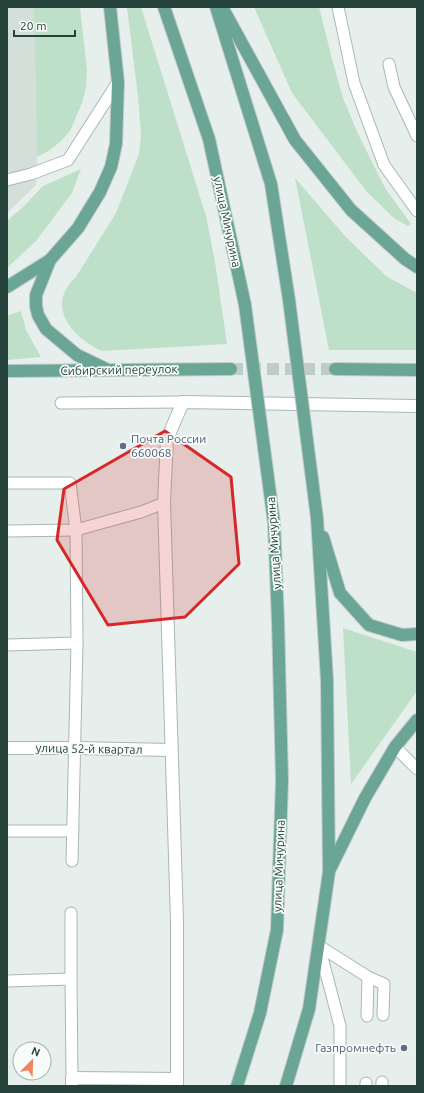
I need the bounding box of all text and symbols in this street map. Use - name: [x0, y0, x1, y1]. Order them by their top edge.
- scale bar: [14, 12, 75, 38]
- text: 20 m: [20, 19, 47, 32]
- street label: улица Мичурина: [212, 175, 243, 268]
- street label: Сибирский переулок: [60, 362, 178, 377]
- place label: Почта России 660068: [131, 432, 206, 459]
- marker: Почта России 660068: [118, 441, 128, 451]
- street label: улица Мичурина: [264, 496, 283, 590]
- street label: улица 52-й квартал: [35, 741, 143, 756]
- street label: улица Мичурина: [270, 820, 287, 912]
- north arrow: [12, 1041, 52, 1081]
- place label: Газпромнефть: [315, 1041, 396, 1054]
- marker: Газпромнефть: [399, 1043, 409, 1053]
- text: N: [30, 1045, 42, 1059]

